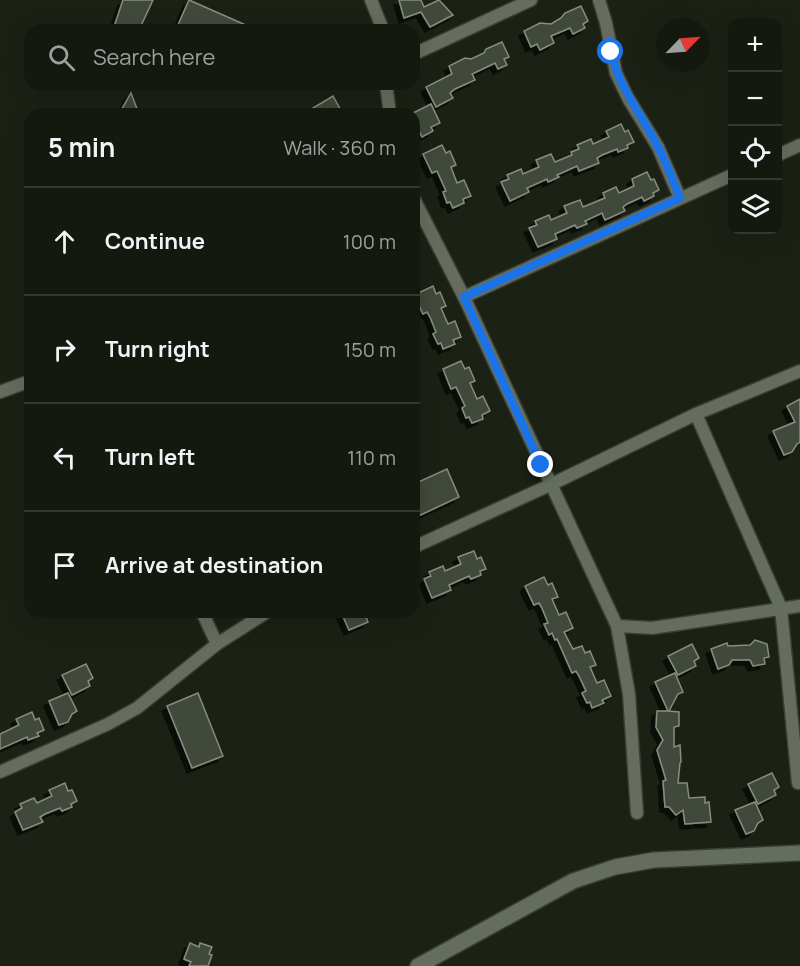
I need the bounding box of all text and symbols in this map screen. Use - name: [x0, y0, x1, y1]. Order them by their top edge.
- north arrow: [656, 18, 710, 72]
- map controls: [728, 18, 782, 234]
- button: +: [728, 18, 782, 72]
- search box: [24, 24, 420, 90]
- route start: [597, 38, 623, 64]
- icon: search: [45, 41, 78, 74]
- text: Search here: [93, 42, 215, 72]
- button: −: [728, 72, 782, 126]
- button: locate: [728, 126, 782, 180]
- text: 5 min: [48, 129, 115, 165]
- text: Walk · 360 m: [283, 134, 396, 161]
- button: layers: [728, 180, 782, 234]
- icon: ahead: [48, 225, 81, 258]
- text: Continue: [105, 226, 205, 256]
- text: 100 m: [343, 228, 396, 255]
- icon: right: [48, 333, 81, 366]
- text: Turn right: [105, 334, 210, 364]
- text: 150 m: [343, 336, 396, 363]
- icon: left: [48, 441, 81, 474]
- text: Turn left: [105, 442, 195, 472]
- text: 110 m: [347, 444, 396, 471]
- route end: [527, 451, 553, 477]
- icon: arrive: [48, 549, 81, 582]
- text: Arrive at destination: [105, 550, 323, 580]

